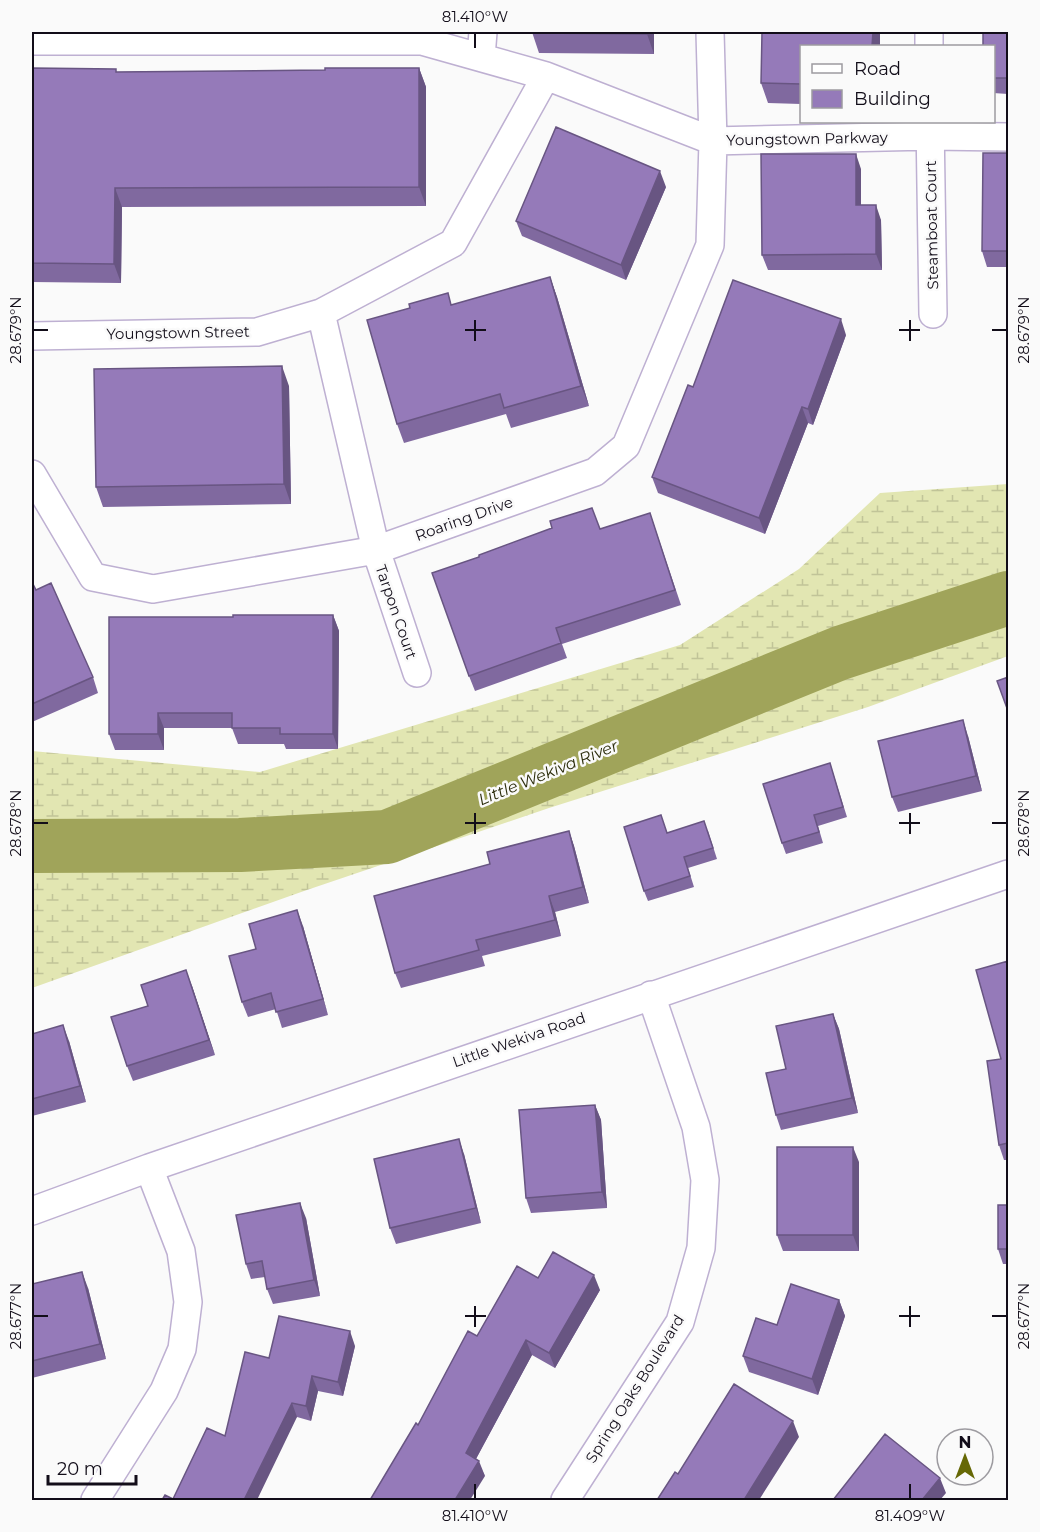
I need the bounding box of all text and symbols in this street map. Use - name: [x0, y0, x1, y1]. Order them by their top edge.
- text: 81.410°W: [442, 7, 508, 26]
- legend: [800, 45, 995, 123]
- text: Road: [854, 58, 901, 80]
- text: Building: [854, 88, 931, 110]
- street label: Youngstown Parkway: [726, 128, 889, 149]
- street label: Steamboat Court: [921, 160, 942, 290]
- text: 28.679°N: [6, 297, 25, 363]
- text: 28.679°N: [1014, 297, 1033, 363]
- street label: Youngstown Street: [106, 322, 250, 343]
- street label: Roaring Drive: [412, 492, 515, 545]
- street label: Tarpon Court: [371, 562, 422, 662]
- water label: Little Wekiva River: [476, 736, 621, 809]
- text: 28.678°N: [6, 790, 25, 856]
- text: 28.678°N: [1014, 790, 1033, 856]
- street label: Little Wekiva Road: [450, 1008, 588, 1071]
- text: 28.677°N: [6, 1283, 25, 1349]
- text: 28.677°N: [1014, 1283, 1033, 1349]
- street label: Spring Oaks Boulevard: [581, 1311, 688, 1466]
- north arrow: [935, 1427, 995, 1487]
- text: N: [959, 1433, 971, 1452]
- scale bar: [48, 1448, 136, 1486]
- text: 20 m: [57, 1458, 103, 1480]
- text: 81.410°W: [442, 1506, 508, 1525]
- text: 81.409°W: [875, 1506, 946, 1525]

